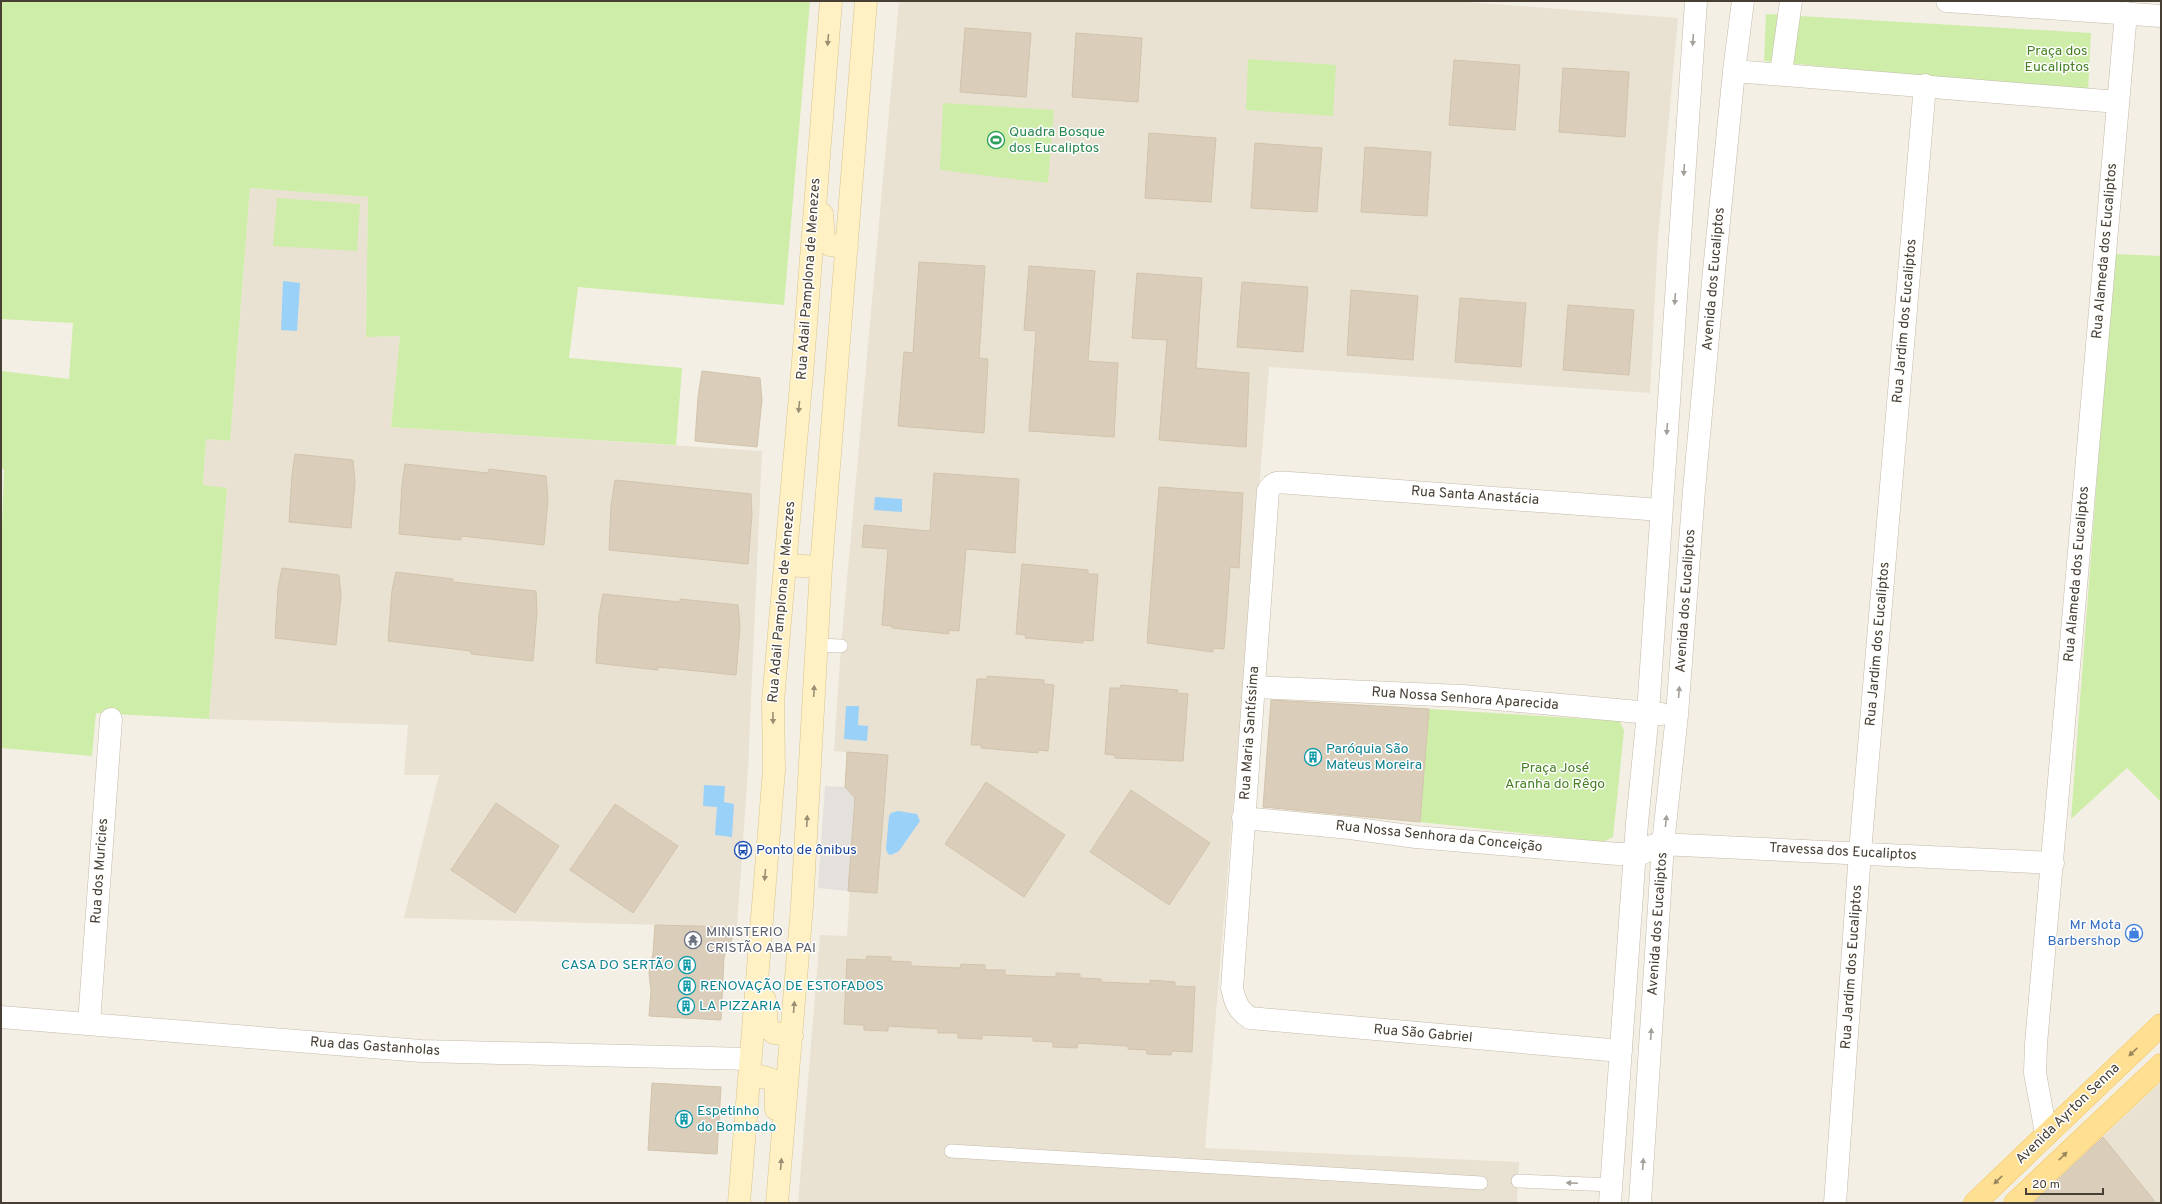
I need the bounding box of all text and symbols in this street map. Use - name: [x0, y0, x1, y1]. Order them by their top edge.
- one-way arrow: [824, 34, 831, 46]
- one-way arrow: [1689, 34, 1696, 46]
- park label: Praça dos Eucaliptos: [2025, 43, 2089, 76]
- place label: Quadra Bosque dos Eucaliptos: [1009, 124, 1105, 157]
- sports icon: Quadra Bosque dos Eucaliptos: [986, 130, 1006, 150]
- street label: Rua Alameda dos Eucaliptos: [2089, 162, 2121, 340]
- one-way arrow: [1680, 164, 1687, 176]
- street label: Rua Adail Pamplona de Menezes: [793, 177, 825, 381]
- street label: Avenida dos Eucaliptos: [1699, 207, 1729, 351]
- street label: Rua Jardim dos Eucaliptos: [1889, 238, 1921, 404]
- one-way arrow: [1672, 293, 1679, 305]
- one-way arrow: [796, 401, 802, 413]
- one-way arrow: [1664, 423, 1670, 436]
- street label: Rua Santa Anastácia: [1410, 483, 1540, 509]
- street label: Rua Alameda dos Eucaliptos: [2061, 485, 2093, 663]
- street label: Rua Adail Pamplona de Menezes: [765, 500, 799, 704]
- street label: Avenida dos Eucaliptos: [1673, 529, 1699, 673]
- street label: Rua Jardim dos Eucaliptos: [1862, 561, 1894, 727]
- street label: Rua Maria Santíssima: [1237, 666, 1263, 800]
- one-way arrow: [811, 684, 817, 697]
- street label: Rua Nossa Senhora Aparecida: [1371, 684, 1559, 714]
- one-way arrow: [1675, 686, 1682, 698]
- one-way arrow: [770, 712, 776, 725]
- place label: Paróquia São Mateus Moreira: [1326, 741, 1422, 774]
- building icon: Paróquia São Mateus Moreira: [1303, 747, 1323, 767]
- park label: Praça José Aranha do Rêgo: [1505, 760, 1605, 793]
- one-way arrow: [804, 814, 810, 827]
- one-way arrow: [1662, 815, 1669, 827]
- street label: Rua dos Muricies: [88, 818, 112, 924]
- street label: Rua Nossa Senhora da Conceição: [1335, 818, 1544, 856]
- bus stop icon: Ponto de ônibus: [733, 840, 753, 860]
- street label: Travessa dos Eucaliptos: [1769, 840, 1917, 864]
- place label: Ponto de ônibus: [756, 842, 857, 859]
- street label: Avenida dos Eucaliptos: [1645, 852, 1671, 996]
- one-way arrow: [762, 869, 769, 881]
- street label: Rua Jardim dos Eucaliptos: [1838, 884, 1866, 1050]
- place label: Mr Mota Barbershop: [2047, 917, 2121, 950]
- shop icon: Mr Mota Barbershop: [2124, 923, 2144, 943]
- place label: MINISTERIO CRISTÃO ABA PAI: [706, 924, 816, 957]
- temple icon: MINISTERIO CRISTÃO ABA PAI: [683, 930, 703, 950]
- building icon: CASA DO SERTÃO: [677, 955, 697, 975]
- place label: CASA DO SERTÃO: [561, 957, 674, 974]
- building icon: RENOVAÇÃO DE ESTOFADOS: [677, 976, 697, 996]
- place label: RENOVAÇÃO DE ESTOFADOS: [700, 978, 884, 995]
- building icon: LA PIZZARIA: [676, 996, 696, 1016]
- place label: LA PIZZARIA: [699, 998, 782, 1015]
- one-way arrow: [791, 1001, 797, 1013]
- street label: Rua São Gabriel: [1373, 1021, 1473, 1047]
- one-way arrow: [1648, 1028, 1655, 1040]
- street label: Rua das Gastanholas: [309, 1034, 441, 1060]
- one-way arrow: [2128, 1047, 2138, 1057]
- street label: Avenida Ayrton Senna: [2012, 1060, 2124, 1168]
- place label: Espetinho do Bombado: [697, 1103, 776, 1136]
- building icon: Espetinho do Bombado: [674, 1109, 694, 1129]
- one-way arrow: [2058, 1151, 2068, 1161]
- one-way arrow: [777, 1158, 784, 1170]
- one-way arrow: [1640, 1158, 1647, 1170]
- scale bar: [2026, 1170, 2103, 1196]
- one-way arrow: [1993, 1175, 2003, 1185]
- text: 20 m: [2032, 1177, 2060, 1193]
- one-way arrow: [1566, 1180, 1578, 1187]

